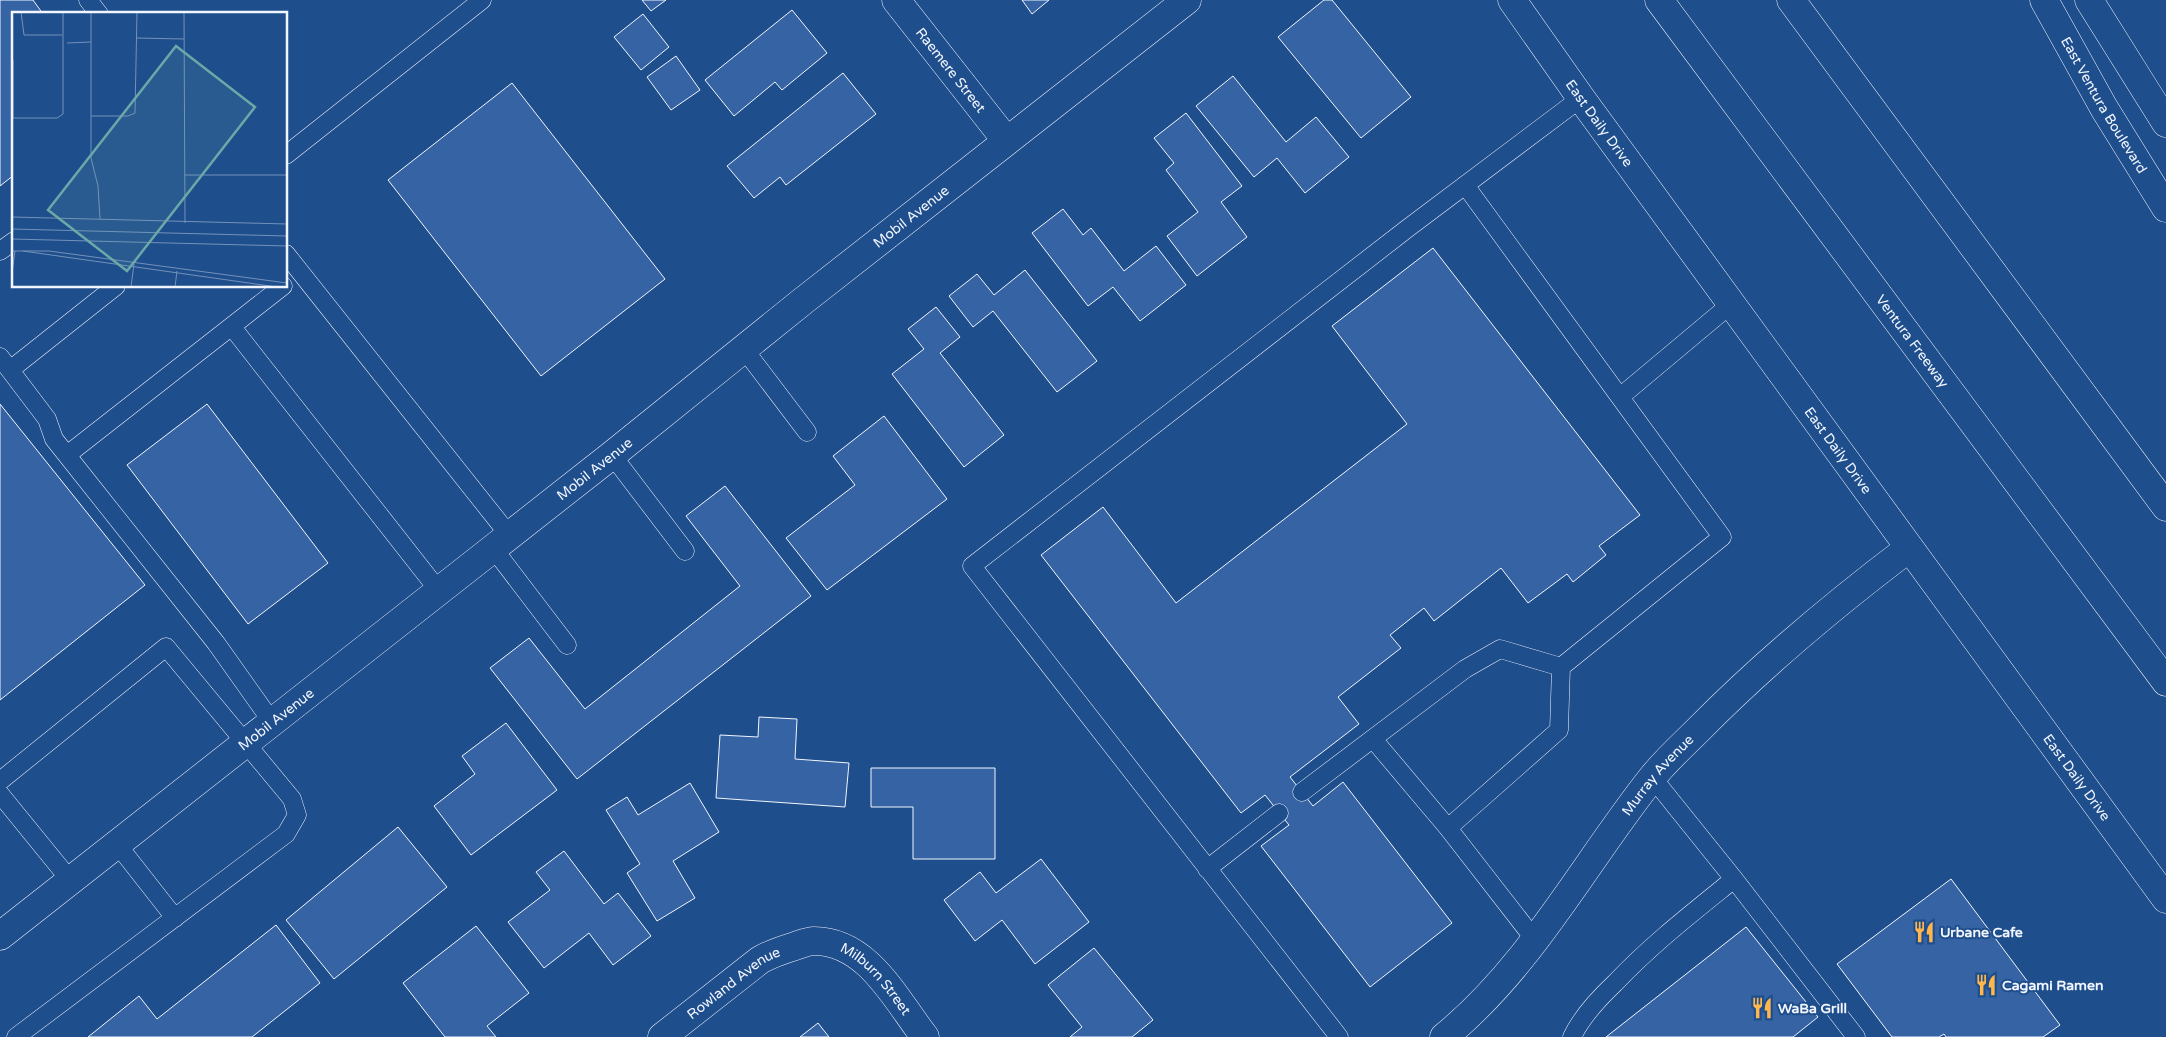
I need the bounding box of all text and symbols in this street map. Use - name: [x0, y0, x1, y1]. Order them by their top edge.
- inset map: [12, 12, 288, 288]
- street label: Raemere Street: [912, 24, 990, 117]
- street label: East Ventura Boulevard: [2057, 34, 2150, 177]
- street label: East Daily Drive: [1562, 77, 1636, 170]
- street label: Mobil Avenue: [870, 182, 953, 252]
- street label: Ventura Freeway: [1872, 292, 1952, 392]
- street label: East Daily Drive: [1800, 404, 1875, 497]
- street label: Mobil Avenue: [553, 434, 636, 504]
- street label: Mobil Avenue: [235, 685, 318, 754]
- street label: Murray Avenue: [1618, 731, 1697, 819]
- street label: East Daily Drive: [2039, 731, 2114, 824]
- restaurant icon: Urbane Cafe: [1911, 919, 1937, 945]
- place label: Urbane Cafe: [1940, 924, 2023, 941]
- street label: Milburn Street: [837, 939, 915, 1019]
- street label: Rowland Avenue: [684, 944, 783, 1023]
- restaurant icon: Cagami Ramen: [1973, 972, 1999, 998]
- place label: Cagami Ramen: [2002, 977, 2103, 994]
- restaurant icon: WaBa Grill: [1749, 995, 1775, 1021]
- place label: WaBa Grill: [1778, 1000, 1847, 1017]

